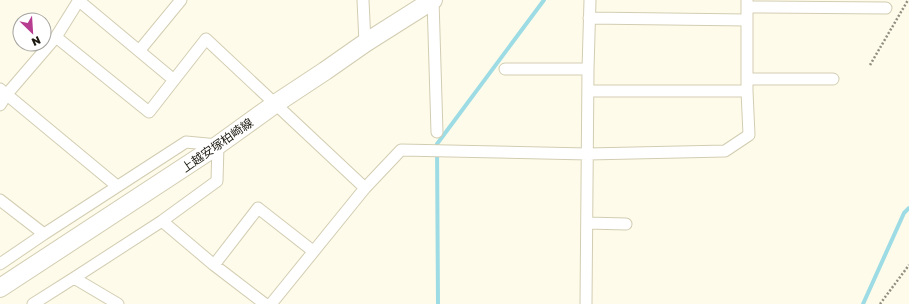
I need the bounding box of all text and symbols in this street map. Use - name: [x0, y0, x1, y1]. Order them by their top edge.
- north arrow: [12, 12, 52, 52]
- text: N: [30, 34, 43, 49]
- street label: 上越安塚柏崎線: [178, 115, 256, 175]

